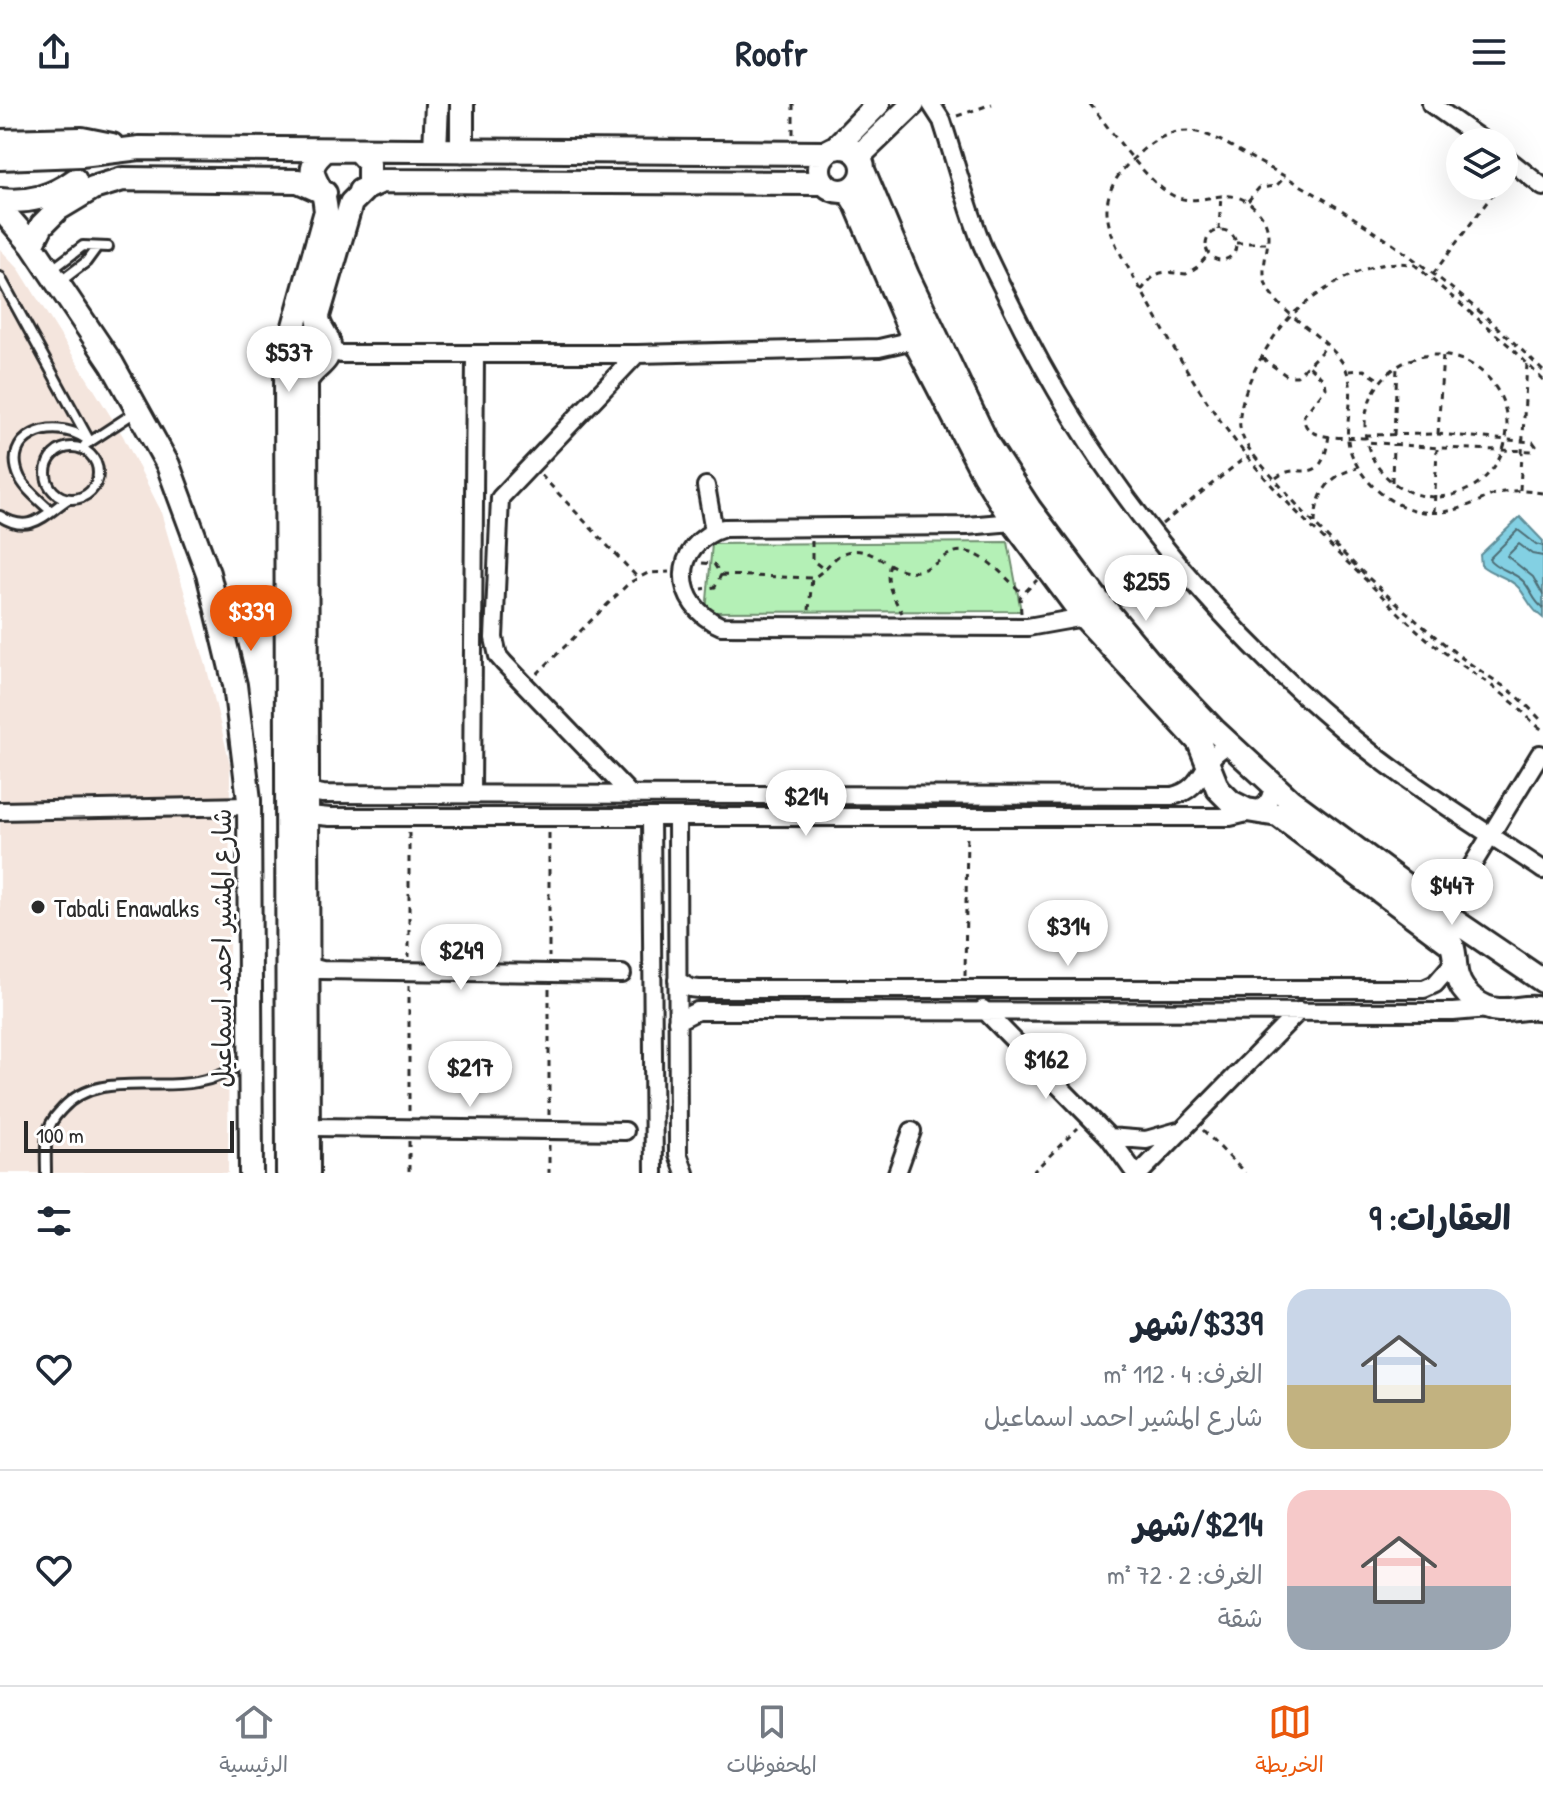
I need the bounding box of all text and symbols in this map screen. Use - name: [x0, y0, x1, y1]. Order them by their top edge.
- text: Roofr: [735, 28, 808, 77]
- icon: share: [32, 30, 76, 74]
- icon: menu: [1467, 30, 1511, 74]
- map controls: [1446, 128, 1518, 200]
- button: layers: [1446, 128, 1518, 200]
- pin: $537: [242, 326, 336, 394]
- text: $537: [265, 334, 313, 369]
- pin: $255: [1099, 555, 1193, 623]
- text: $255: [1122, 563, 1170, 598]
- pin: $339: [204, 585, 298, 653]
- text: $339: [228, 593, 274, 628]
- pin: $214: [759, 770, 853, 838]
- text: $214: [784, 778, 828, 813]
- street label: شارع المشير احمد اسماعيل: [204, 808, 240, 1088]
- pin: $447: [1405, 859, 1499, 927]
- text: $447: [1429, 867, 1475, 902]
- place label: Tabali Enawalks: [54, 890, 199, 925]
- marker: Tabali Enawalks: [29, 898, 47, 916]
- pin: $314: [1021, 900, 1115, 968]
- text: $314: [1046, 908, 1090, 943]
- pin: $249: [414, 924, 508, 992]
- text: $249: [439, 932, 483, 967]
- pin: $162: [999, 1033, 1093, 1101]
- pin: $217: [423, 1041, 517, 1109]
- text: $162: [1023, 1041, 1069, 1076]
- text: $217: [446, 1049, 494, 1084]
- scale bar: [24, 1117, 234, 1153]
- text: 100 m: [36, 1120, 84, 1150]
- text: العقارات: 9: [1369, 1195, 1511, 1241]
- icon: filters: [32, 1199, 76, 1243]
- text: $339/شهر: [1132, 1300, 1263, 1346]
- icon: home: [1351, 1321, 1447, 1417]
- icon: heart: [32, 1347, 76, 1391]
- text: الغرف: 4 · 112 m²: [1103, 1356, 1263, 1391]
- text: شارع المشير احمد اسماعيل: [984, 1399, 1263, 1434]
- text: $214/شهر: [1134, 1501, 1263, 1547]
- icon: home: [1351, 1522, 1447, 1618]
- icon: heart: [32, 1548, 76, 1592]
- text: الغرف: 2 · 72 m²: [1107, 1557, 1263, 1592]
- text: شقة: [1218, 1600, 1263, 1635]
- tab: الرئيسية: [219, 1700, 288, 1784]
- tab: المحفوظات: [726, 1700, 817, 1784]
- tab: الخريطة: [1255, 1700, 1324, 1784]

